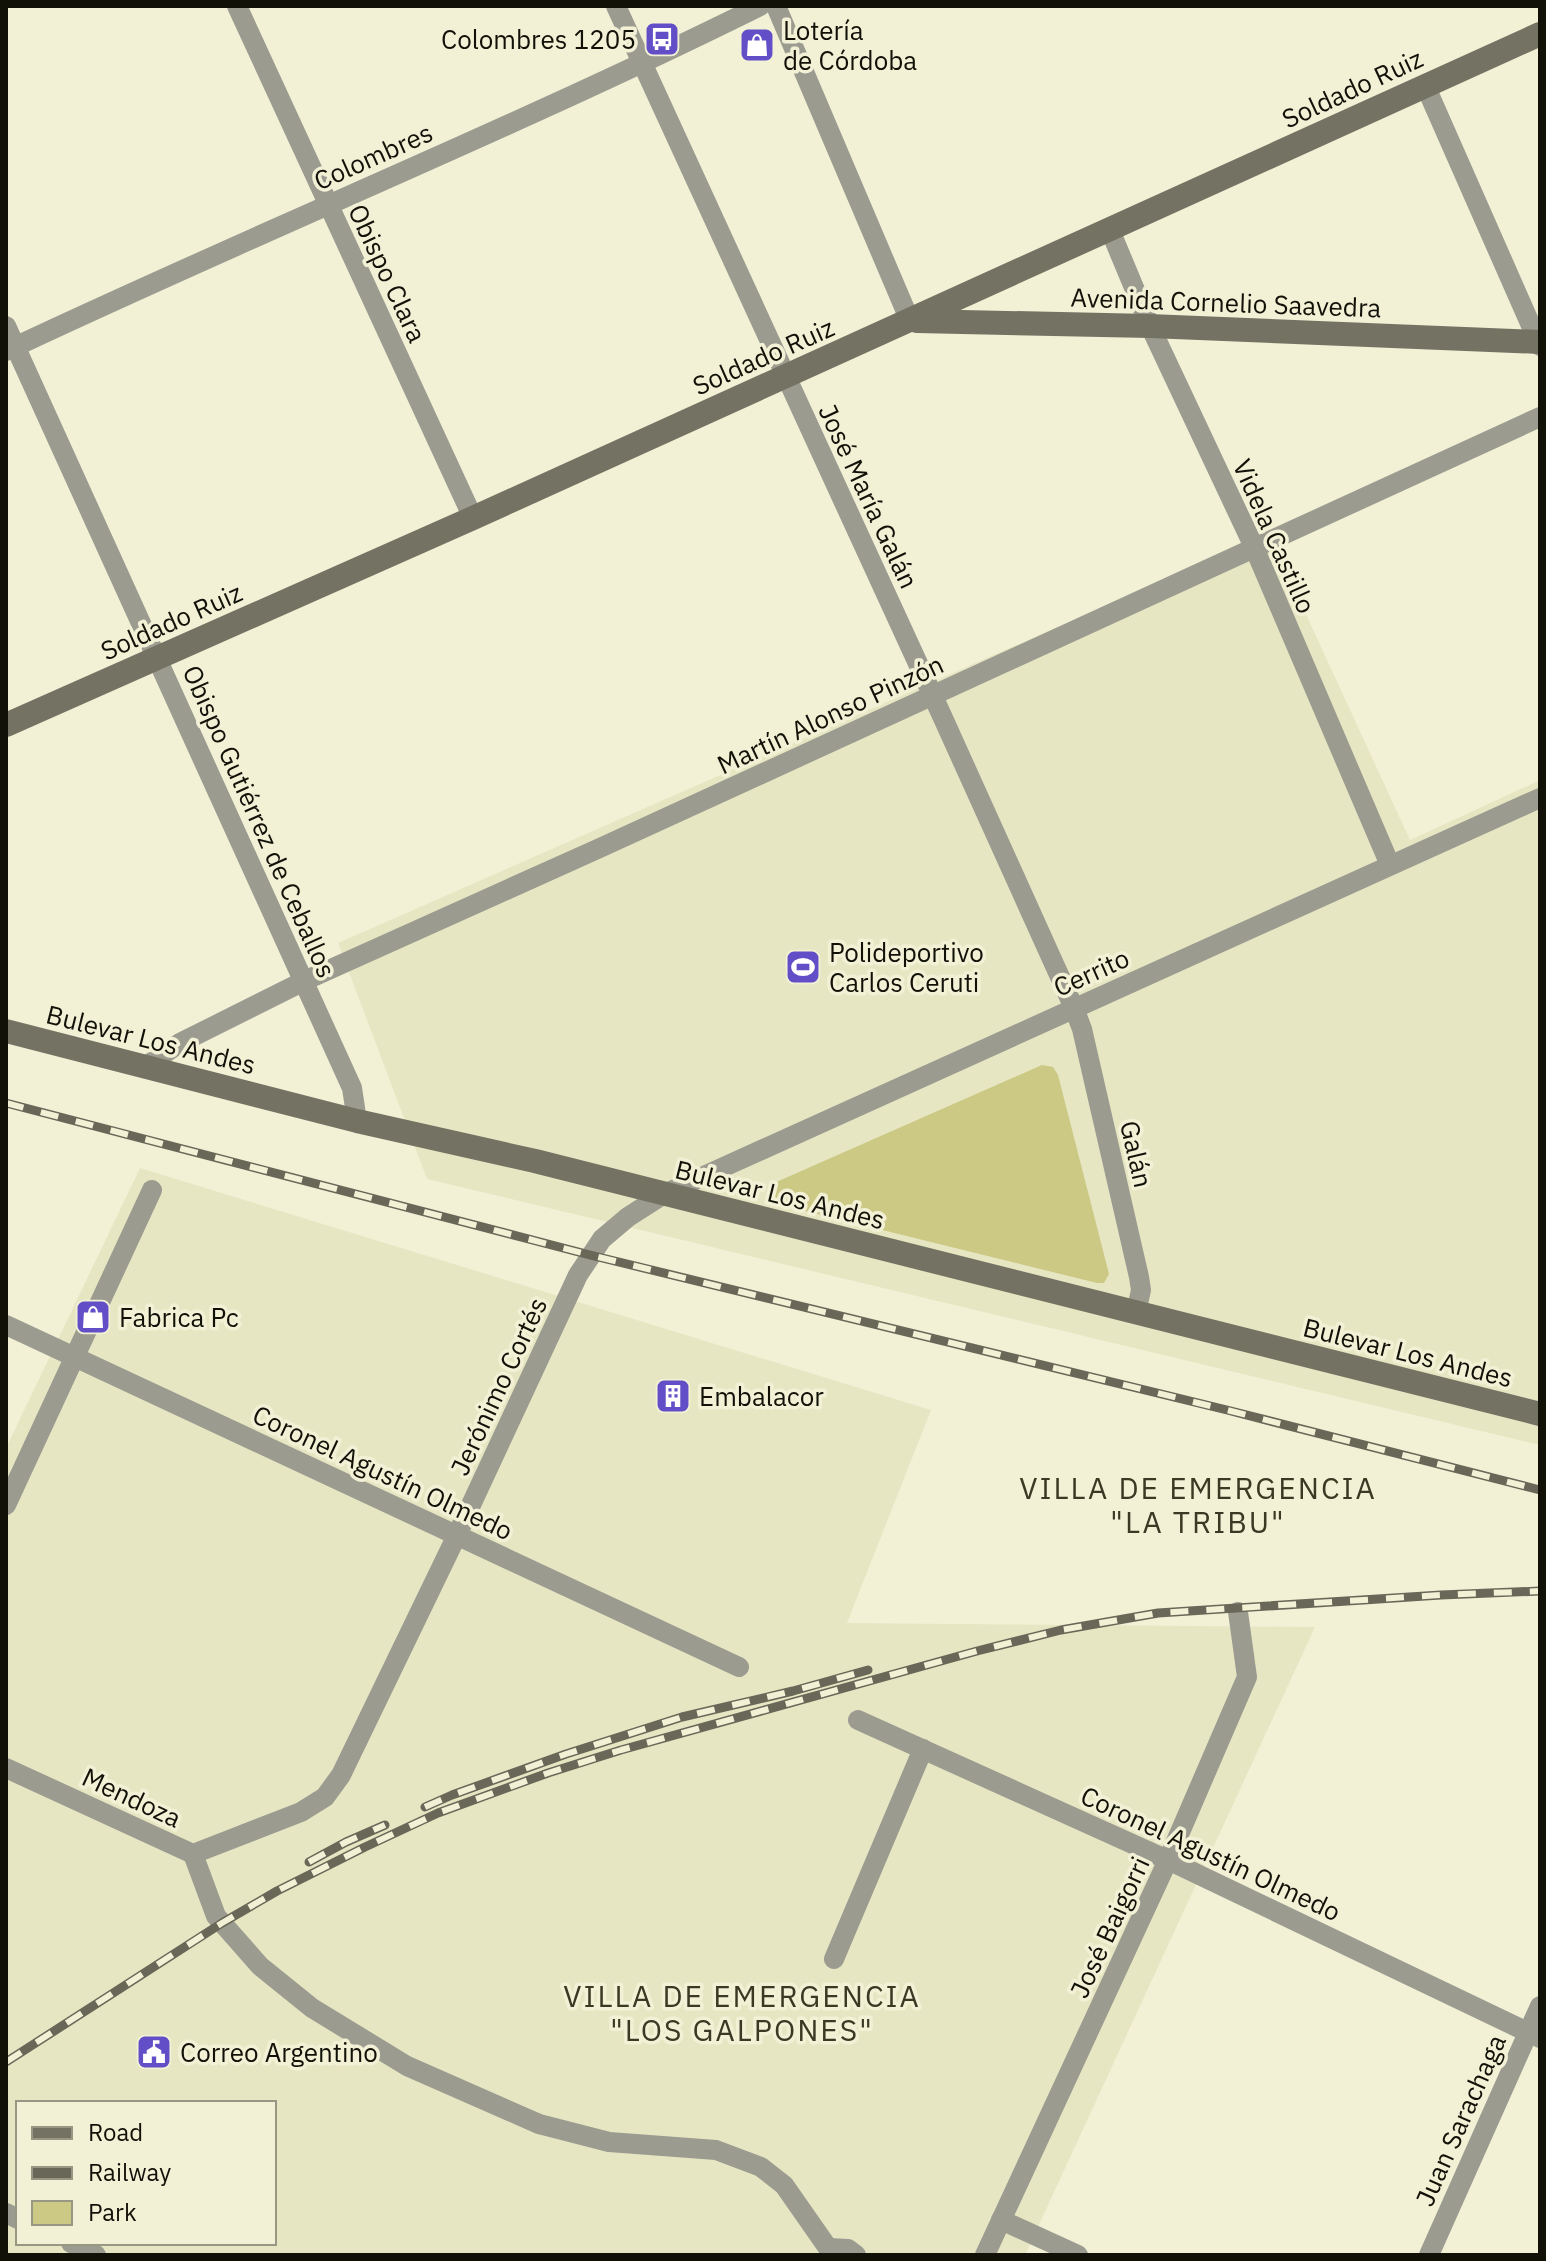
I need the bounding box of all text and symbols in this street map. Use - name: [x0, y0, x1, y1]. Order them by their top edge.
- place label: Lotería de Córdoba: [783, 13, 917, 77]
- bus stop icon: Colombres 1205: [643, 20, 681, 58]
- place label: Colombres 1205: [441, 22, 636, 56]
- shop icon: Lotería de Córdoba: [738, 26, 776, 64]
- street label: Soldado Ruiz: [1276, 41, 1428, 135]
- street label: Colombres: [308, 115, 438, 197]
- street label: Obispo Clara: [341, 198, 435, 348]
- street label: Avenida Cornelio Saavedra: [1070, 280, 1382, 324]
- street label: Soldado Ruiz: [687, 310, 839, 402]
- street label: José María Galán: [811, 398, 927, 594]
- street label: Videla Castillo: [1226, 453, 1324, 619]
- street label: Soldado Ruiz: [95, 575, 247, 667]
- street label: Martín Alonso Pinzón: [711, 647, 949, 781]
- street label: Obispo Gutiérrez de Ceballos: [176, 659, 344, 983]
- place label: Polideportivo Carlos Ceruti: [829, 935, 984, 999]
- street label: Cerrito: [1048, 940, 1134, 1004]
- sports icon: Polideportivo Carlos Ceruti: [784, 948, 822, 986]
- street label: Bulevar Los Andes: [43, 997, 259, 1081]
- street label: Galán: [1113, 1117, 1161, 1191]
- street label: Bulevar Los Andes: [672, 1152, 888, 1236]
- street label: Jerónimo Cortés: [442, 1292, 554, 1480]
- shop icon: Fabrica Pc: [74, 1298, 112, 1336]
- place label: Fabrica Pc: [119, 1300, 239, 1334]
- street label: Bulevar Los Andes: [1300, 1310, 1516, 1394]
- building icon: Embalacor: [654, 1377, 692, 1415]
- place label: Embalacor: [699, 1379, 824, 1413]
- street label: Coronel Agustín Olmedo: [248, 1397, 518, 1547]
- district label: VILLA DE EMERGENCIA "LA TRIBU": [1019, 1468, 1377, 1541]
- street label: Mendoza: [77, 1759, 187, 1835]
- street label: Coronel Agustín Olmedo: [1076, 1778, 1346, 1928]
- street label: José Baigorri: [1061, 1851, 1157, 2003]
- district label: VILLA DE EMERGENCIA "LOS GALPONES": [563, 1976, 921, 2049]
- street label: Juan Sarachaga: [1407, 2029, 1513, 2211]
- public building icon: Correo Argentino: [135, 2033, 173, 2071]
- place label: Correo Argentino: [180, 2035, 378, 2069]
- legend: [16, 2101, 276, 2245]
- text: Road: [88, 2116, 143, 2148]
- text: Railway: [88, 2156, 171, 2188]
- text: Park: [88, 2196, 137, 2228]

